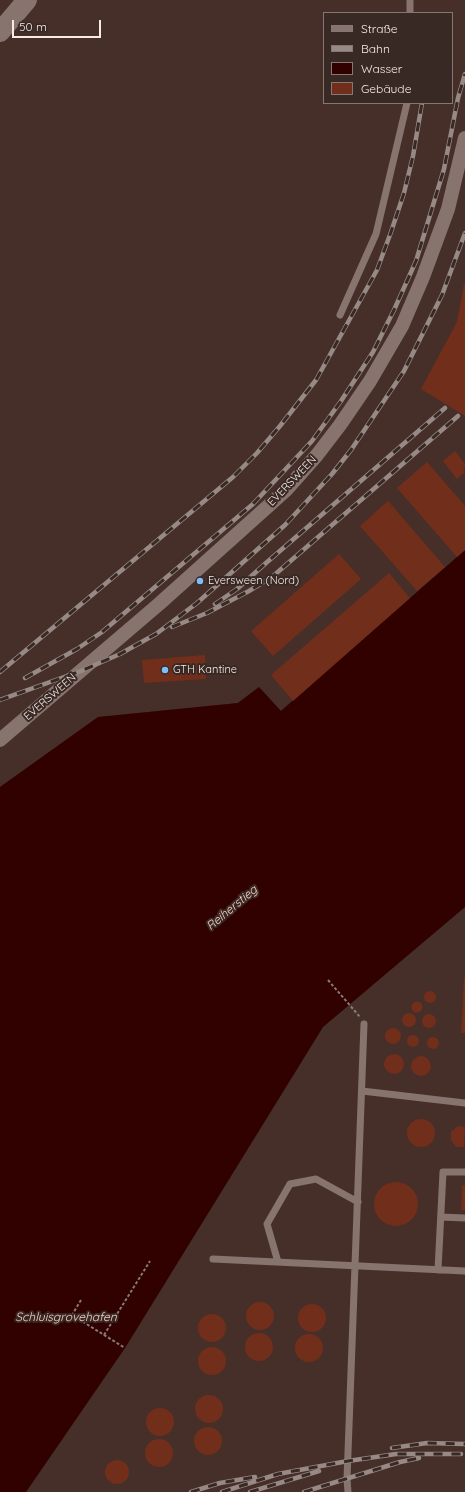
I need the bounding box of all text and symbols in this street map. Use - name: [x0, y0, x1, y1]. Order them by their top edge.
- scale bar: [14, 12, 103, 38]
- legend: [323, 12, 453, 104]
- text: 50 m: [19, 19, 47, 34]
- text: Straße: [361, 21, 398, 36]
- text: Bahn: [361, 41, 390, 56]
- text: Wasser: [361, 61, 402, 76]
- text: Gebäude: [361, 81, 411, 96]
- street label: EVERSWEEN: [265, 453, 319, 509]
- place label: Eversween (Nord): [208, 574, 299, 588]
- marker: Eversween (Nord): [195, 576, 205, 586]
- place label: GTH Kantine: [173, 663, 237, 677]
- marker: GTH Kantine: [160, 665, 170, 675]
- street label: EVERSWEEN: [21, 671, 79, 723]
- water label: Reiherstieg: [204, 883, 260, 933]
- water label: Schluisgrovehafen: [15, 1310, 117, 1324]

